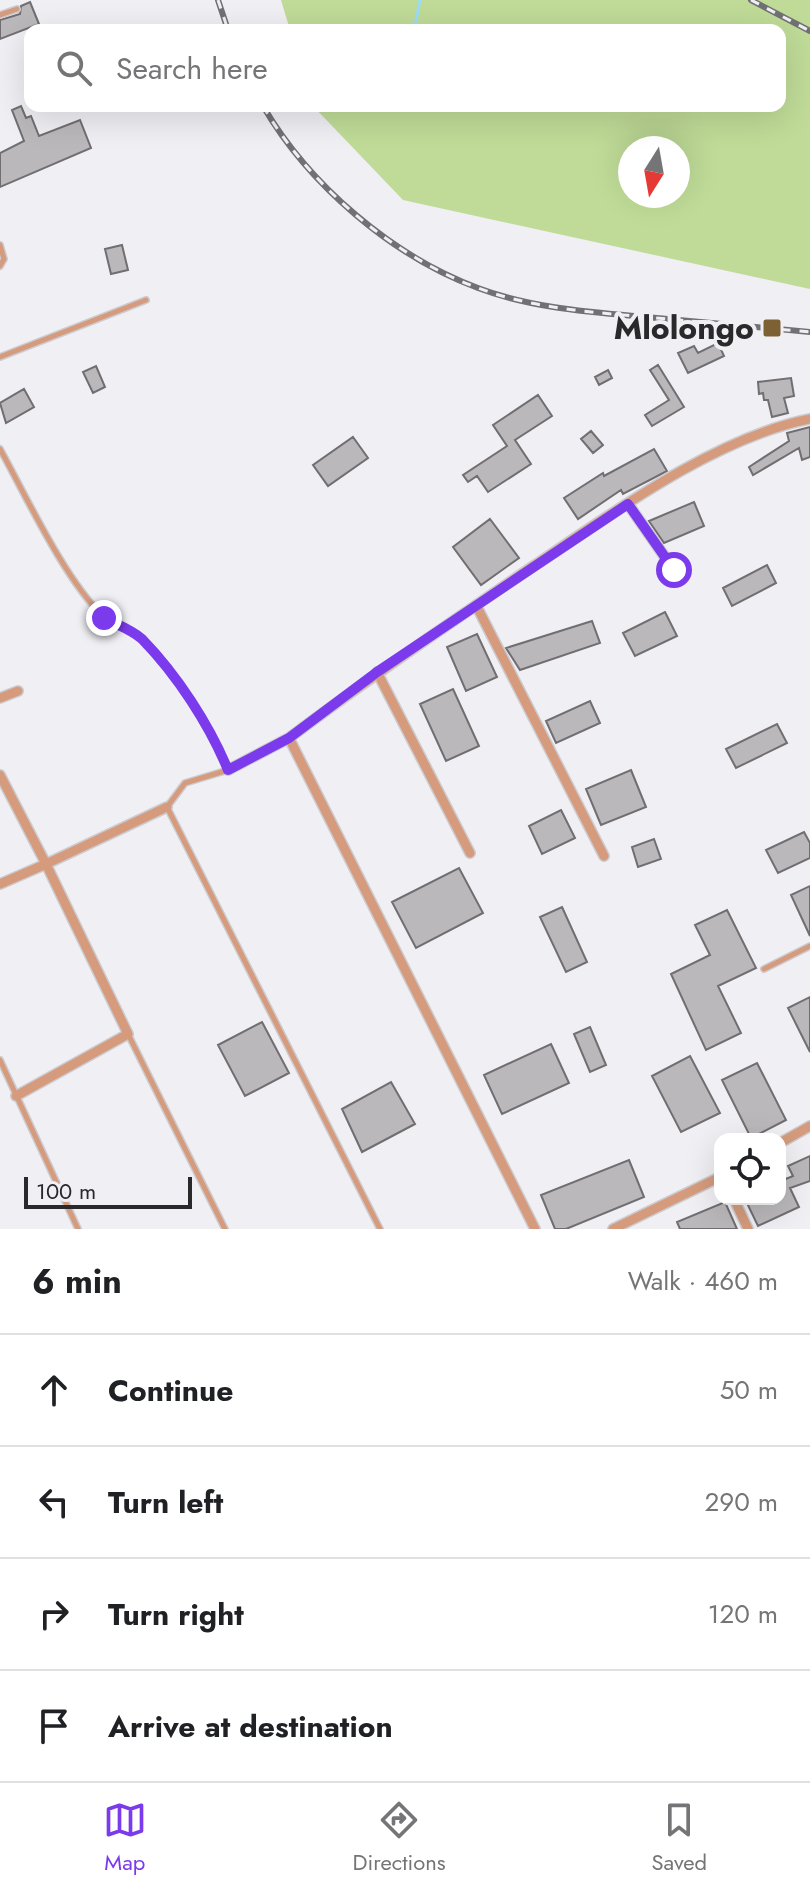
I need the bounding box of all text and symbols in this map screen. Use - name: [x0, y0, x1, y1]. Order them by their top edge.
- search box: [24, 24, 786, 112]
- icon: search: [52, 46, 96, 90]
- text: Search here: [116, 47, 268, 90]
- north arrow: [618, 136, 690, 208]
- place label: Mlolongo: [614, 305, 754, 351]
- marker: Mlolongo: [761, 317, 783, 339]
- route start: [656, 552, 692, 588]
- route end: [86, 600, 122, 636]
- map controls: [714, 1133, 786, 1205]
- button: locate: [714, 1133, 786, 1205]
- scale bar: [24, 1173, 192, 1209]
- text: 100 m: [36, 1175, 96, 1207]
- text: 6 min: [32, 1257, 122, 1306]
- text: Walk · 460 m: [628, 1262, 778, 1300]
- icon: ahead: [32, 1368, 76, 1412]
- text: Continue: [108, 1369, 234, 1412]
- text: 50 m: [720, 1371, 778, 1409]
- icon: left: [32, 1480, 76, 1524]
- text: Turn left: [108, 1481, 223, 1524]
- text: 290 m: [705, 1483, 778, 1521]
- icon: right: [32, 1592, 76, 1636]
- text: Turn right: [108, 1593, 244, 1636]
- text: 120 m: [708, 1595, 778, 1633]
- icon: arrive: [32, 1704, 76, 1748]
- text: Arrive at destination: [108, 1705, 393, 1748]
- tab: Map: [103, 1798, 147, 1878]
- tab: Directions: [353, 1798, 446, 1878]
- tab: Saved: [651, 1798, 707, 1878]

